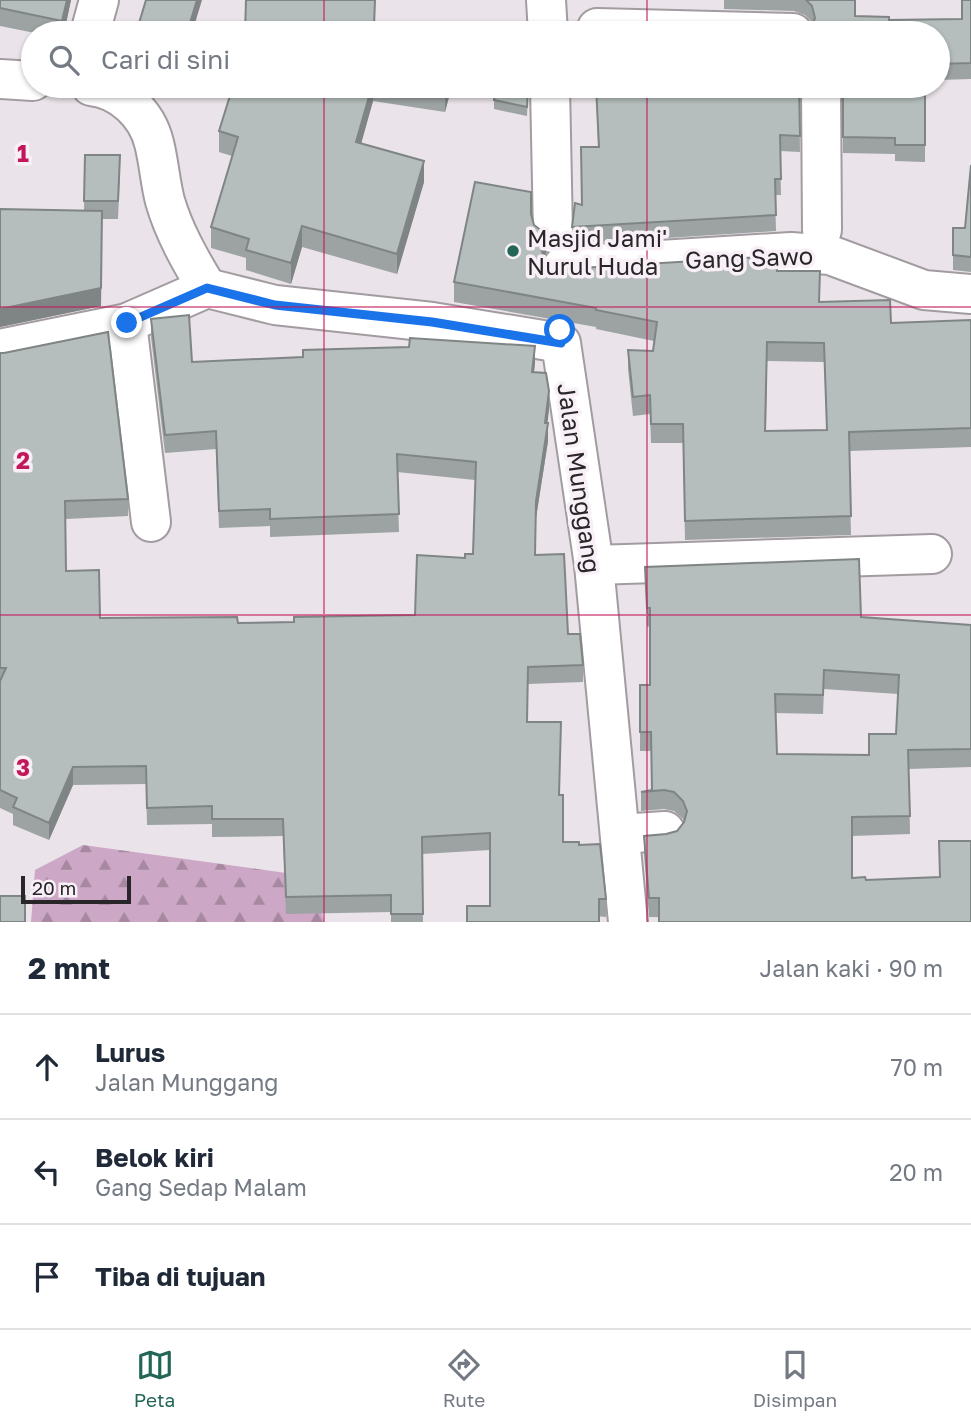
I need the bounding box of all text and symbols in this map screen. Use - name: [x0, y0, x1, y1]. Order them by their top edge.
- search box: [21, 21, 950, 98]
- icon: search: [45, 41, 83, 79]
- text: Cari di sini: [101, 44, 230, 75]
- text: 1: [17, 139, 29, 167]
- place label: Masjid Jami' Nurul Huda: [527, 223, 667, 280]
- street label: Gang Sawo: [684, 240, 814, 274]
- marker: Masjid Jami' Nurul Huda: [505, 243, 521, 259]
- route end: [111, 307, 142, 338]
- route start: [544, 314, 575, 345]
- street label: Jalan Munggang: [552, 381, 608, 575]
- text: 2: [16, 446, 30, 474]
- text: 3: [16, 753, 30, 781]
- scale bar: [21, 873, 131, 905]
- text: 20 m: [32, 876, 76, 899]
- text: 2 mnt: [28, 950, 110, 986]
- text: Jalan kaki · 90 m: [759, 954, 943, 982]
- text: Lurus: [95, 1037, 165, 1068]
- icon: ahead: [28, 1048, 66, 1086]
- text: 70 m: [890, 1053, 943, 1081]
- text: Jalan Munggang: [95, 1068, 278, 1096]
- text: Belok kiri: [95, 1142, 214, 1173]
- icon: left: [28, 1153, 66, 1191]
- text: 20 m: [889, 1158, 943, 1186]
- text: Gang Sedap Malam: [95, 1173, 307, 1201]
- icon: arrive: [28, 1258, 66, 1296]
- text: Tiba di tujuan: [95, 1261, 265, 1292]
- tab: Peta: [134, 1346, 175, 1411]
- tab: Rute: [443, 1346, 485, 1411]
- tab: Disimpan: [753, 1346, 837, 1411]

